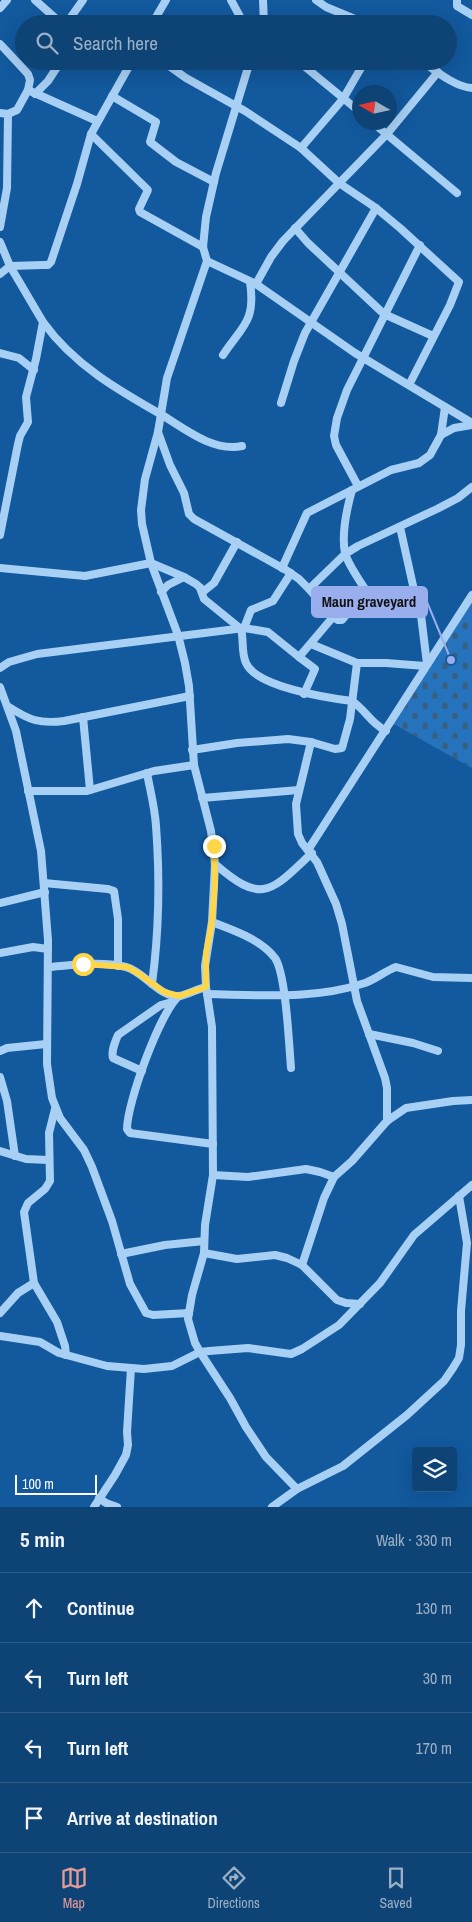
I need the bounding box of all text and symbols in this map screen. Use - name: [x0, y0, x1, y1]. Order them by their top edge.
- search box: [15, 15, 457, 70]
- icon: search: [33, 29, 61, 57]
- text: Search here: [73, 30, 158, 56]
- north arrow: [352, 85, 397, 130]
- callout: Maun graveyard: [312, 587, 427, 617]
- text: Maun graveyard: [322, 591, 416, 612]
- route end: [203, 835, 226, 858]
- route start: [72, 953, 95, 976]
- map controls: [412, 1447, 457, 1492]
- button: layers: [412, 1447, 457, 1492]
- scale bar: [15, 1472, 98, 1495]
- text: 100 m: [22, 1475, 54, 1493]
- text: 5 min: [20, 1525, 65, 1554]
- text: Walk · 330 m: [376, 1529, 452, 1551]
- icon: ahead: [20, 1594, 48, 1622]
- text: Continue: [67, 1595, 135, 1621]
- text: 130 m: [416, 1597, 452, 1619]
- icon: left: [20, 1664, 48, 1692]
- text: Turn left: [67, 1665, 128, 1691]
- text: 30 m: [423, 1667, 452, 1689]
- icon: left: [20, 1734, 48, 1762]
- text: Turn left: [67, 1735, 128, 1761]
- text: 170 m: [416, 1737, 452, 1759]
- icon: arrive: [20, 1804, 48, 1832]
- text: Arrive at destination: [67, 1805, 218, 1831]
- tab: Map: [60, 1864, 88, 1912]
- tab: Directions: [208, 1864, 260, 1912]
- tab: Saved: [380, 1864, 412, 1912]

